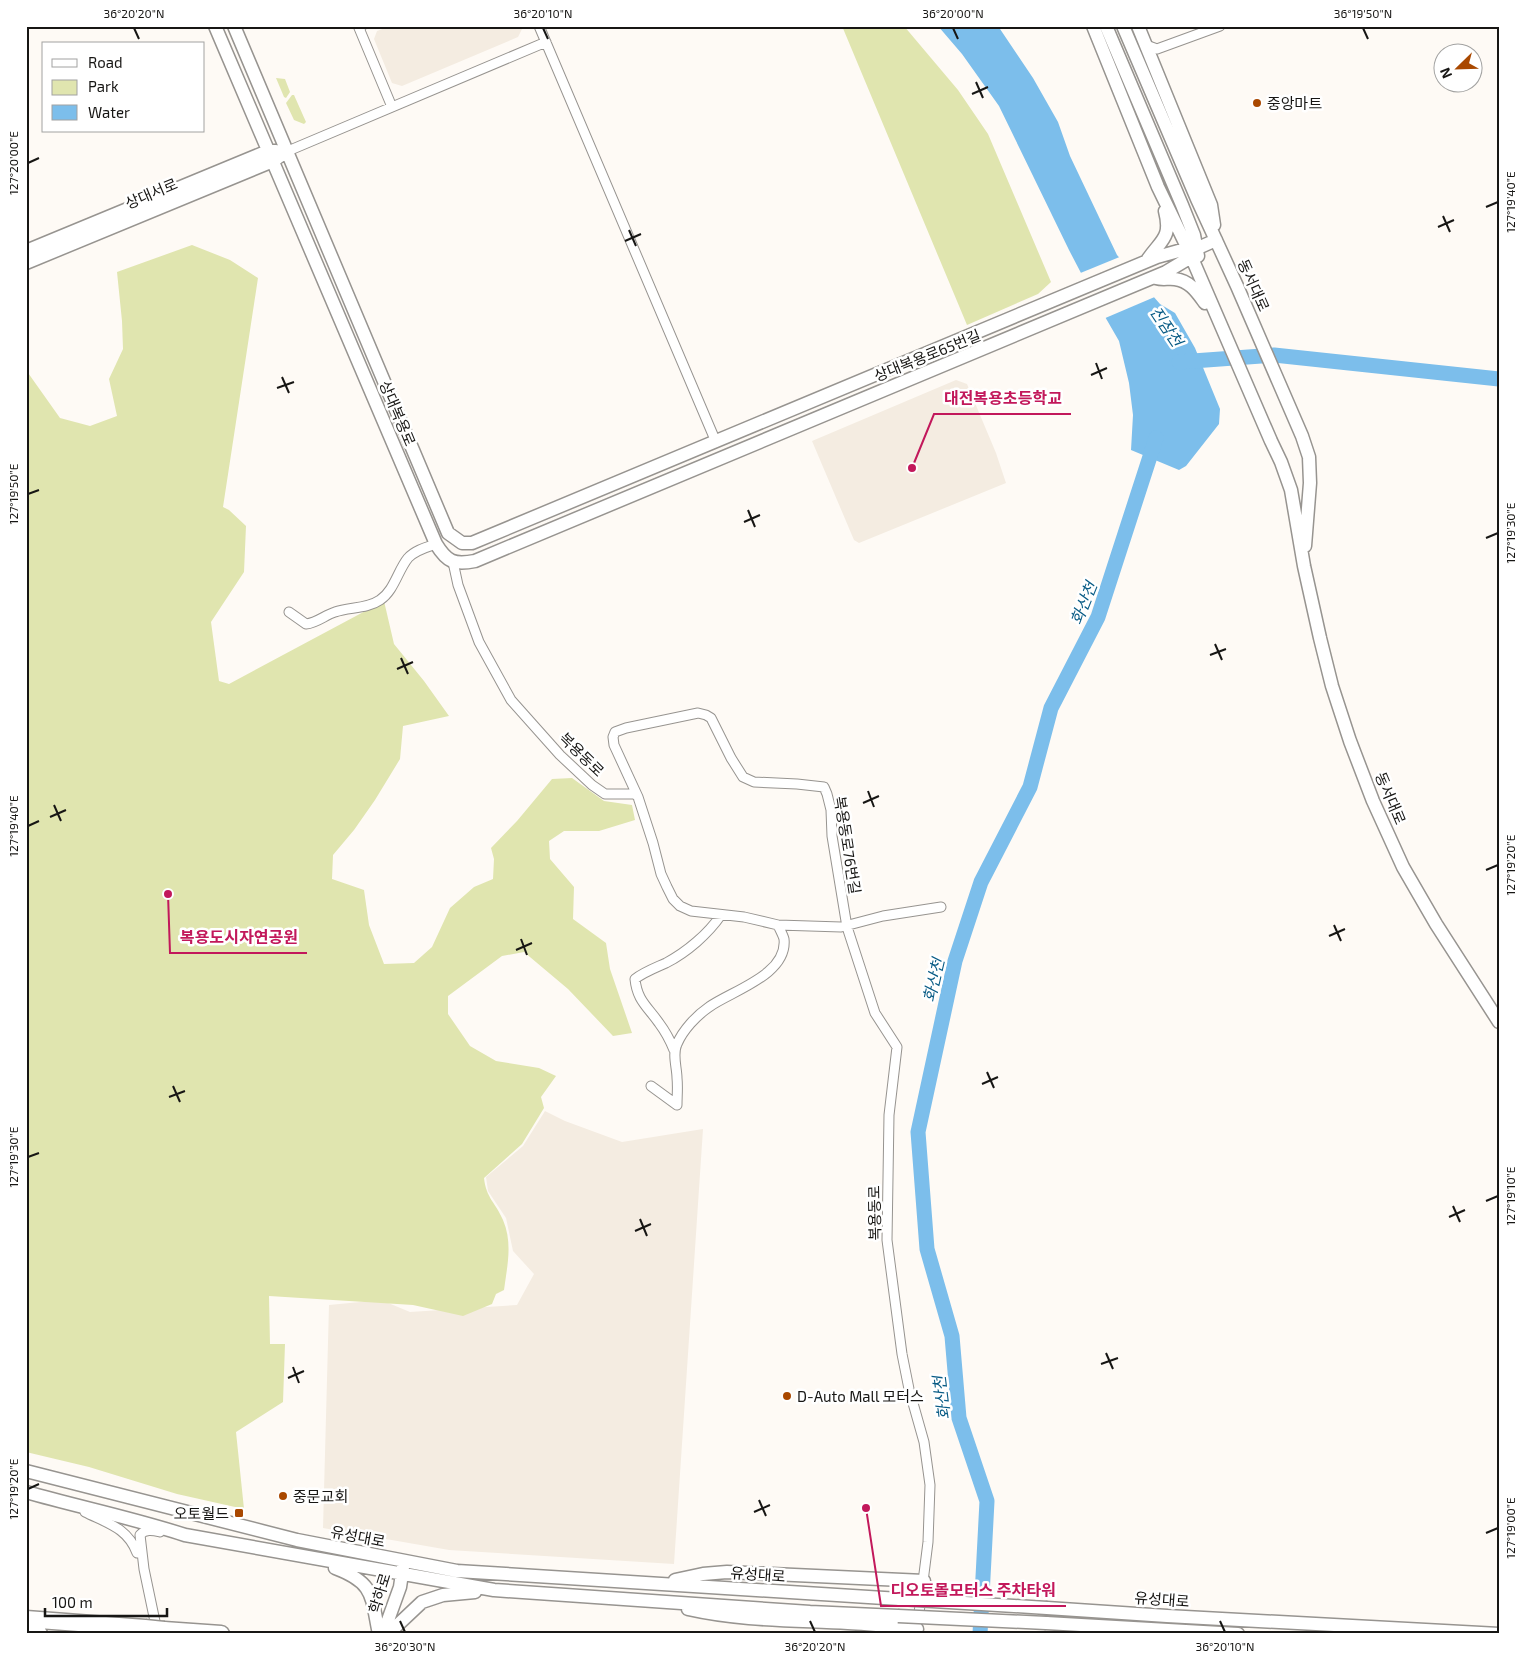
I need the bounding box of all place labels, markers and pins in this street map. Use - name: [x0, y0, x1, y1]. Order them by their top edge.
- place label: 중앙마트: [1267, 94, 1322, 112]
- marker: 중앙마트: [1251, 97, 1263, 109]
- callout: 대전복용초등학교: [934, 383, 1071, 414]
- callout: 복용도시자연공원: [170, 922, 307, 953]
- place label: D-Auto Mall 모터스: [797, 1387, 924, 1405]
- marker: D-Auto Mall 모터스: [781, 1390, 793, 1402]
- place label: 중문교회: [293, 1487, 348, 1505]
- marker: 중문교회: [277, 1490, 289, 1502]
- place label: 오토월드: [174, 1504, 229, 1522]
- marker: 오토월드: [233, 1507, 245, 1519]
- callout: 디오토몰모터스 주차타워: [881, 1575, 1066, 1606]

